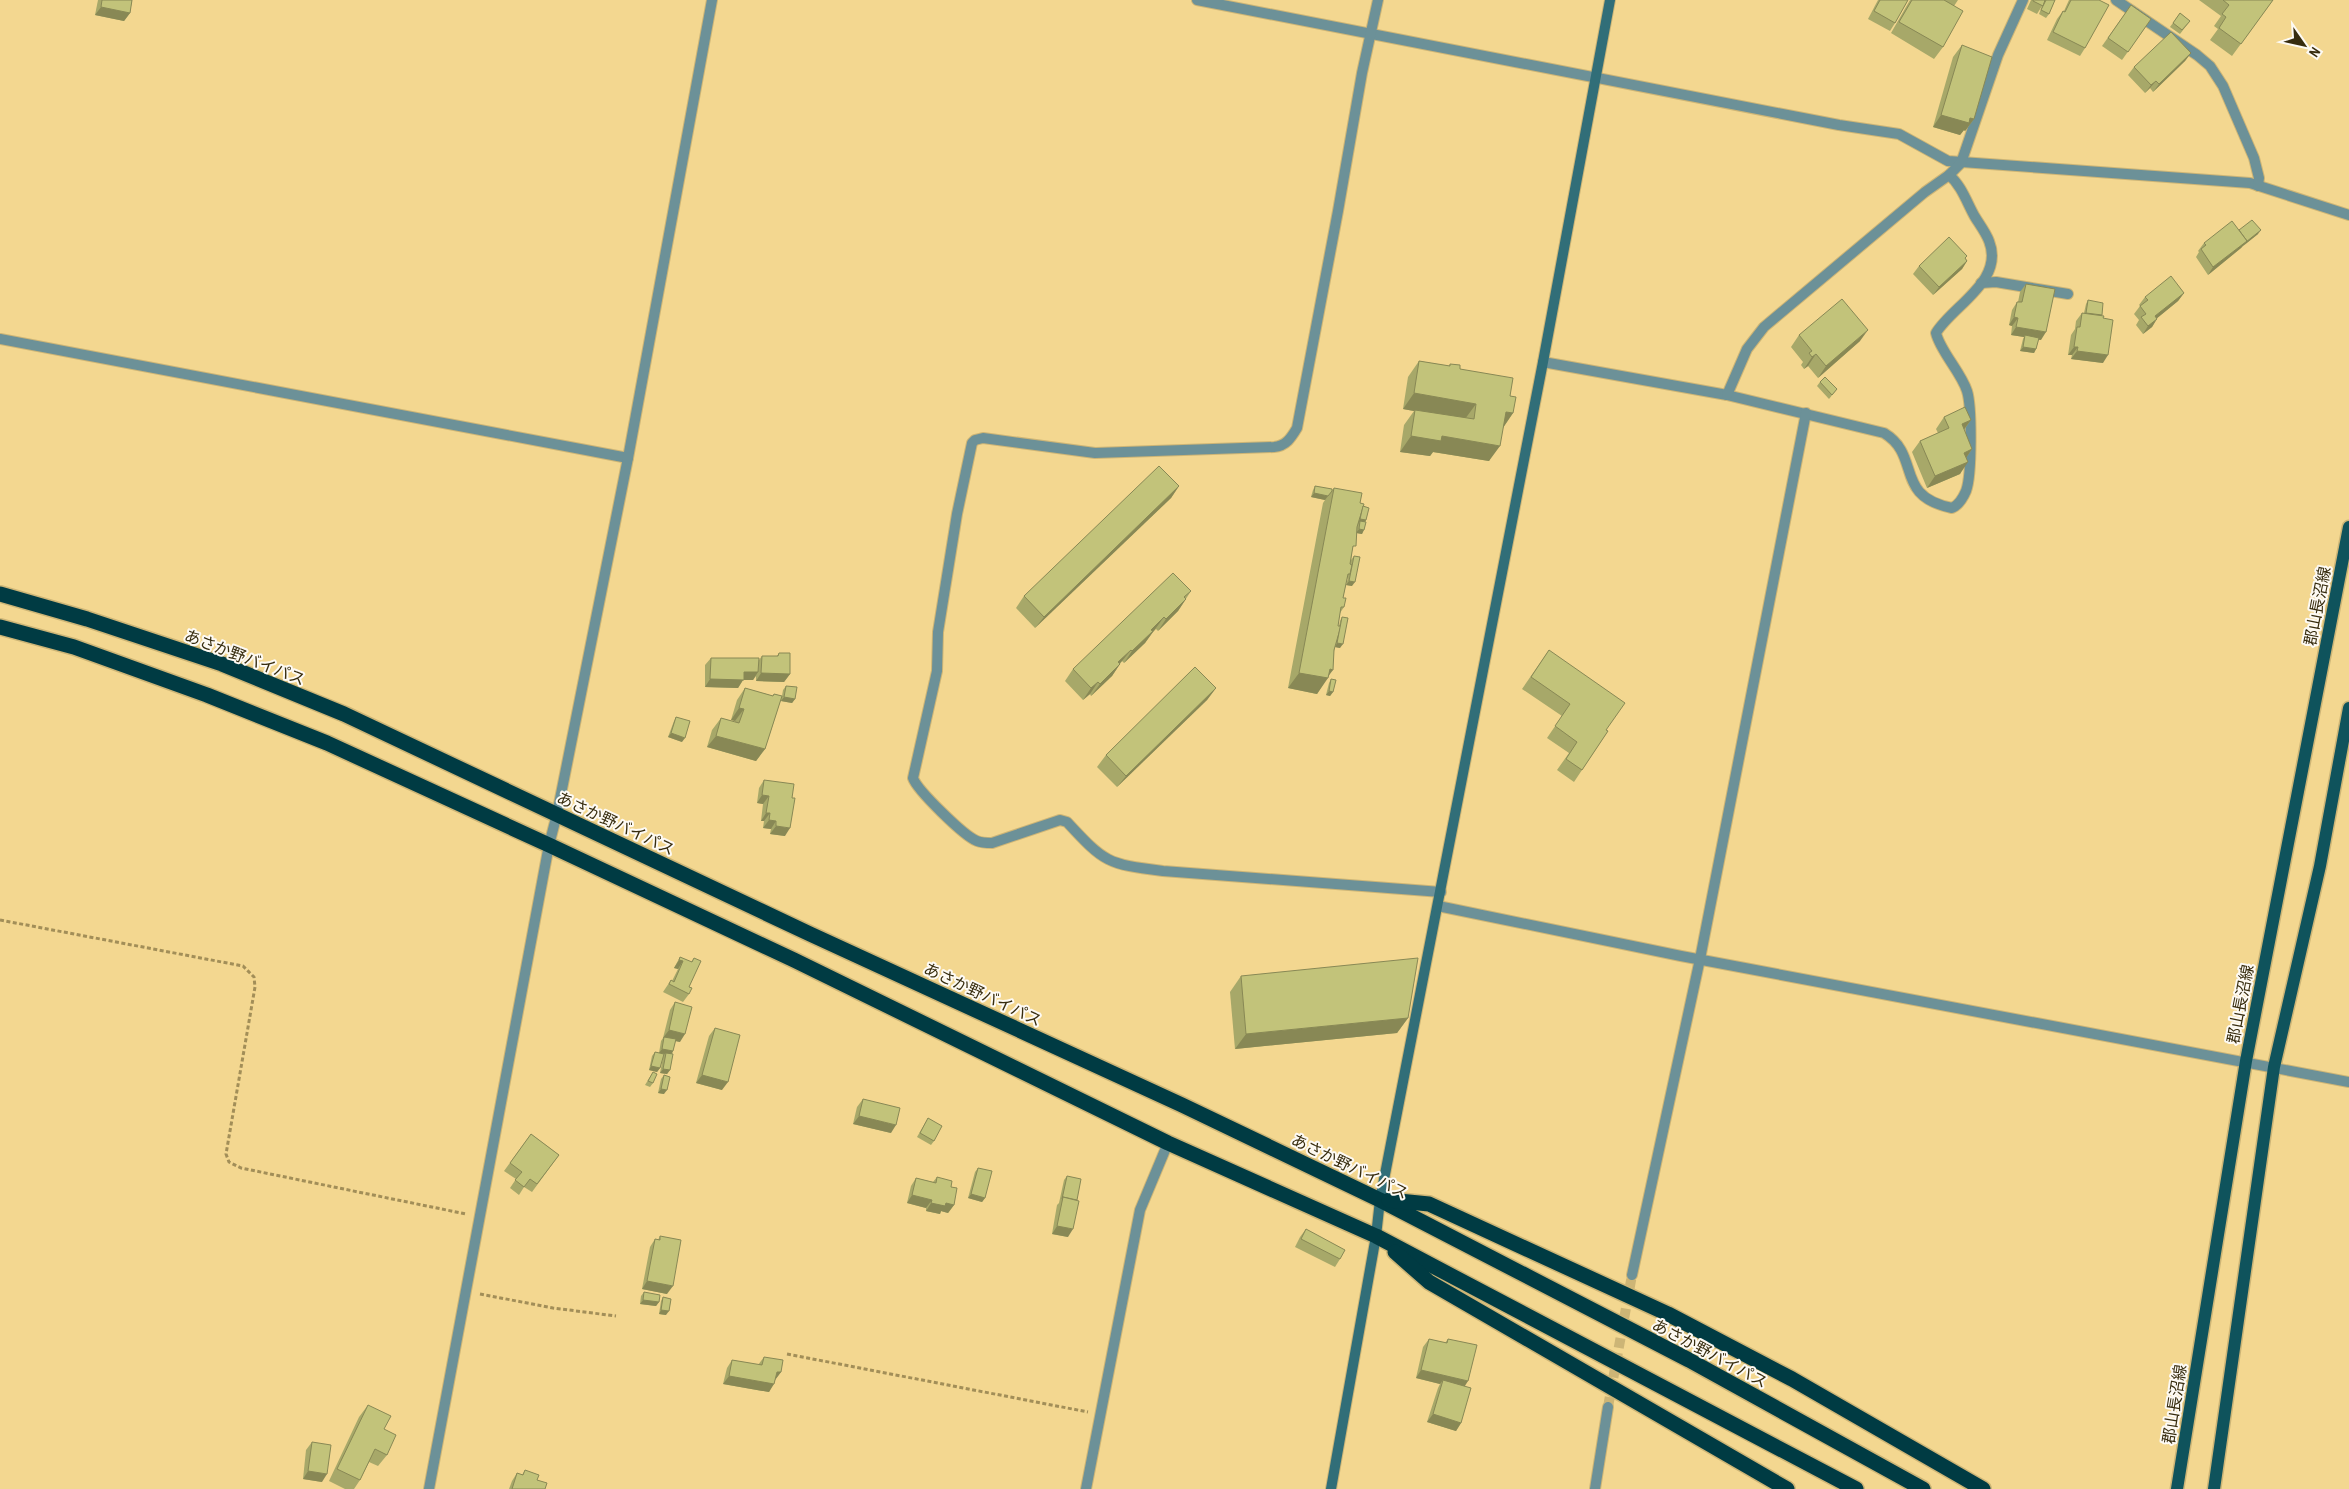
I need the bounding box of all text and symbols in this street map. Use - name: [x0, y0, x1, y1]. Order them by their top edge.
- north arrow: [2279, 20, 2329, 70]
- text: N: [2305, 44, 2325, 61]
- street label: 郡山長沼線: [2299, 565, 2335, 647]
- street label: あさか野バイパス: [181, 624, 309, 690]
- street label: あさか野バイパス: [553, 786, 679, 860]
- street label: あさか野バイパス: [920, 957, 1046, 1031]
- street label: 郡山長沼線: [2222, 963, 2258, 1045]
- street label: あさか野バイパス: [1288, 1128, 1412, 1204]
- street label: あさか野バイパス: [1648, 1313, 1772, 1393]
- street label: 郡山長沼線: [2157, 1363, 2191, 1445]

